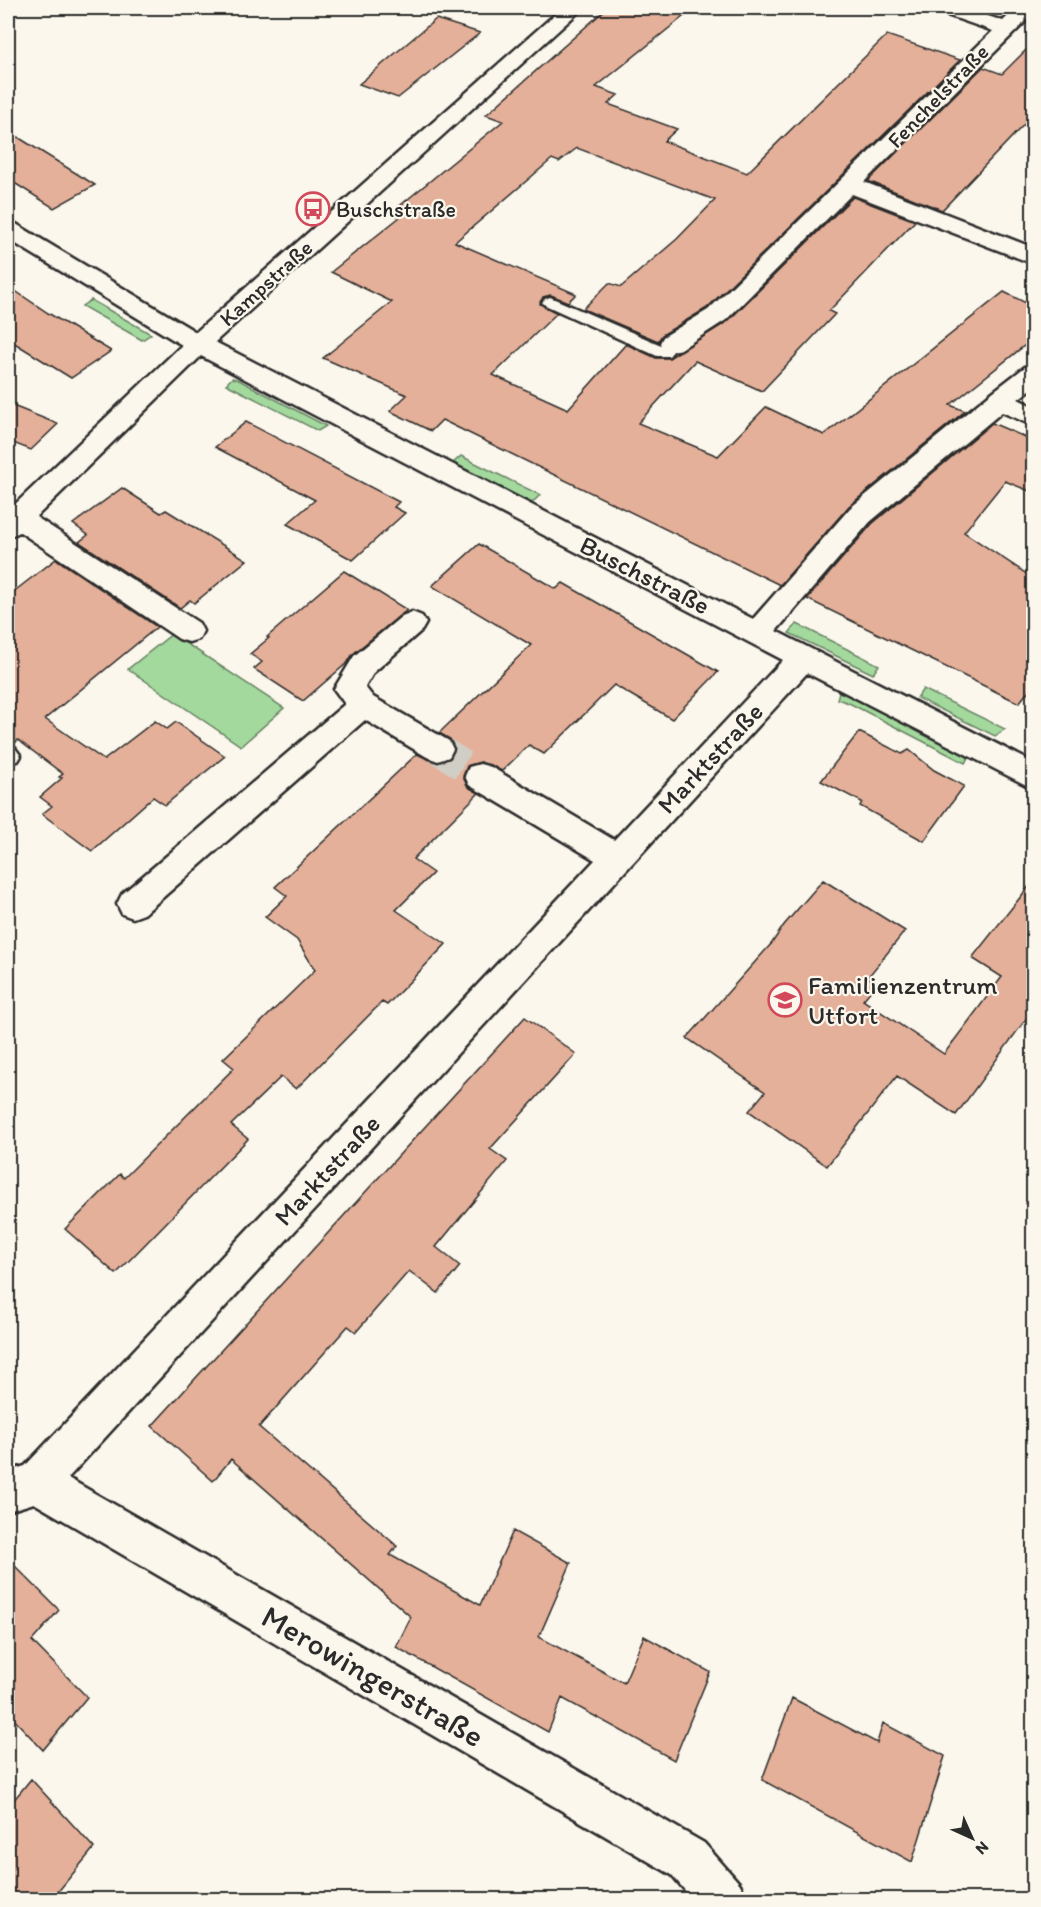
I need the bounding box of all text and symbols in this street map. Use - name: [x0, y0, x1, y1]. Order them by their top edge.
- street label: Fenchelstraße: [882, 38, 994, 154]
- bus stop icon: Buschstraße: [295, 191, 331, 227]
- place label: Buschstraße: [336, 196, 456, 223]
- street label: Kampstraße: [214, 234, 318, 332]
- street label: Buschstraße: [575, 529, 715, 621]
- street label: Marktstraße: [650, 696, 770, 820]
- place label: Familienzentrum Utfort: [808, 969, 997, 1031]
- school or university icon: Familienzentrum Utfort: [767, 982, 803, 1018]
- street label: Marktstraße: [267, 1108, 387, 1232]
- street label: Merowingerstraße: [255, 1597, 491, 1755]
- north arrow: [942, 1808, 1002, 1868]
- text: N: [972, 1838, 993, 1859]

